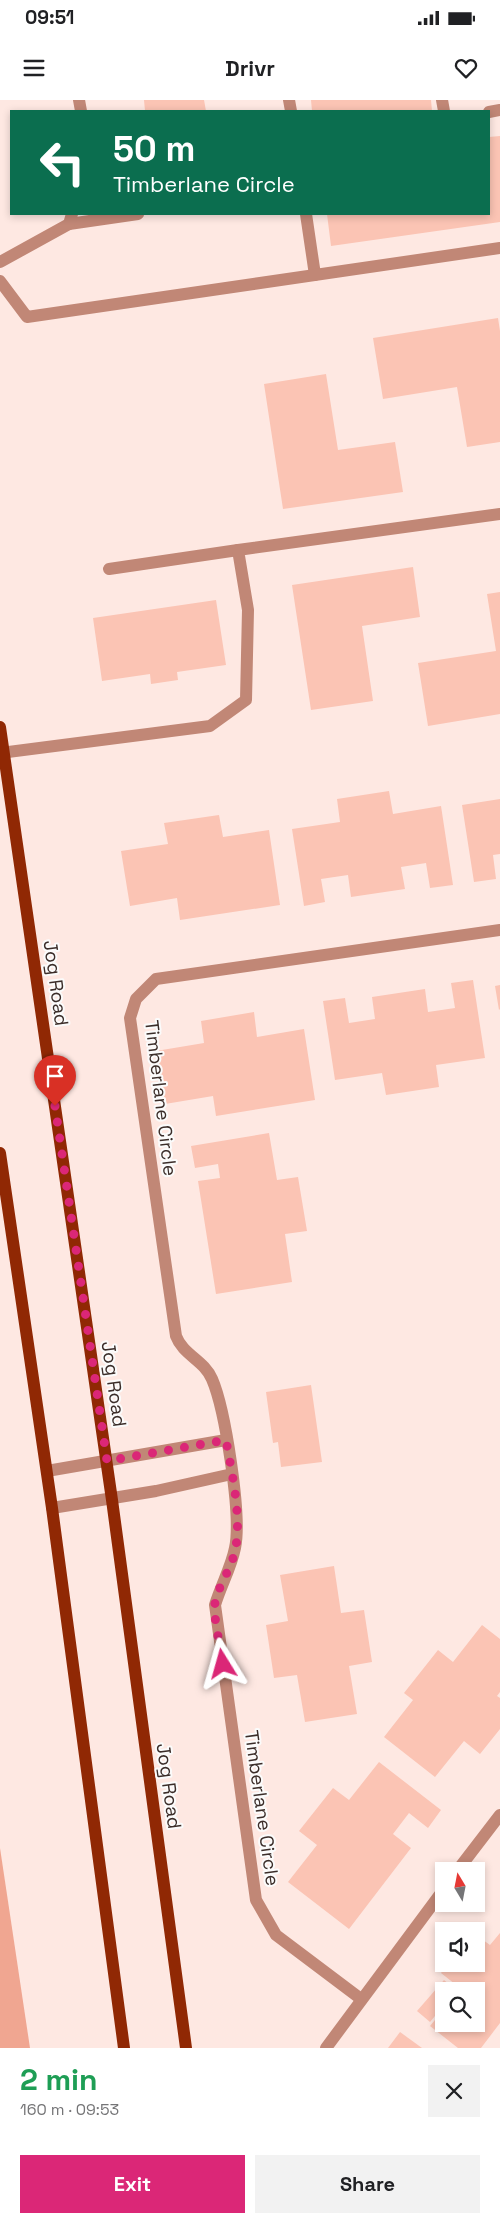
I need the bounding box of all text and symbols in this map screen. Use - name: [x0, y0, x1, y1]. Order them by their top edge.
- text: 09:51: [25, 5, 74, 30]
- icon: menu: [20, 54, 48, 82]
- text: Drivr: [225, 54, 275, 82]
- icon: heart: [452, 54, 480, 82]
- text: 50 m: [113, 127, 195, 171]
- icon: left: [30, 130, 95, 195]
- text: Timberlane Circle: [113, 170, 295, 198]
- street label: Jog Road: [38, 939, 74, 1027]
- street label: Timberlane Circle: [139, 1019, 183, 1177]
- pin: [34, 1055, 76, 1106]
- icon: arrive: [41, 1062, 69, 1090]
- street label: Jog Road: [96, 1340, 132, 1428]
- position arrow: [196, 1637, 248, 1689]
- street label: Timberlane Circle: [239, 1729, 285, 1887]
- street label: Jog Road: [151, 1742, 187, 1830]
- north arrow: [435, 1862, 485, 1912]
- map controls: [435, 1862, 485, 2032]
- button: sound: [435, 1922, 485, 1972]
- button: search: [435, 1982, 485, 2032]
- text: 2 min: [20, 2060, 98, 2099]
- button: close: [428, 2065, 480, 2117]
- text: 160 m · 09:53: [20, 2099, 119, 2120]
- button: Exit: [20, 2155, 245, 2213]
- button: Share: [255, 2155, 480, 2213]

